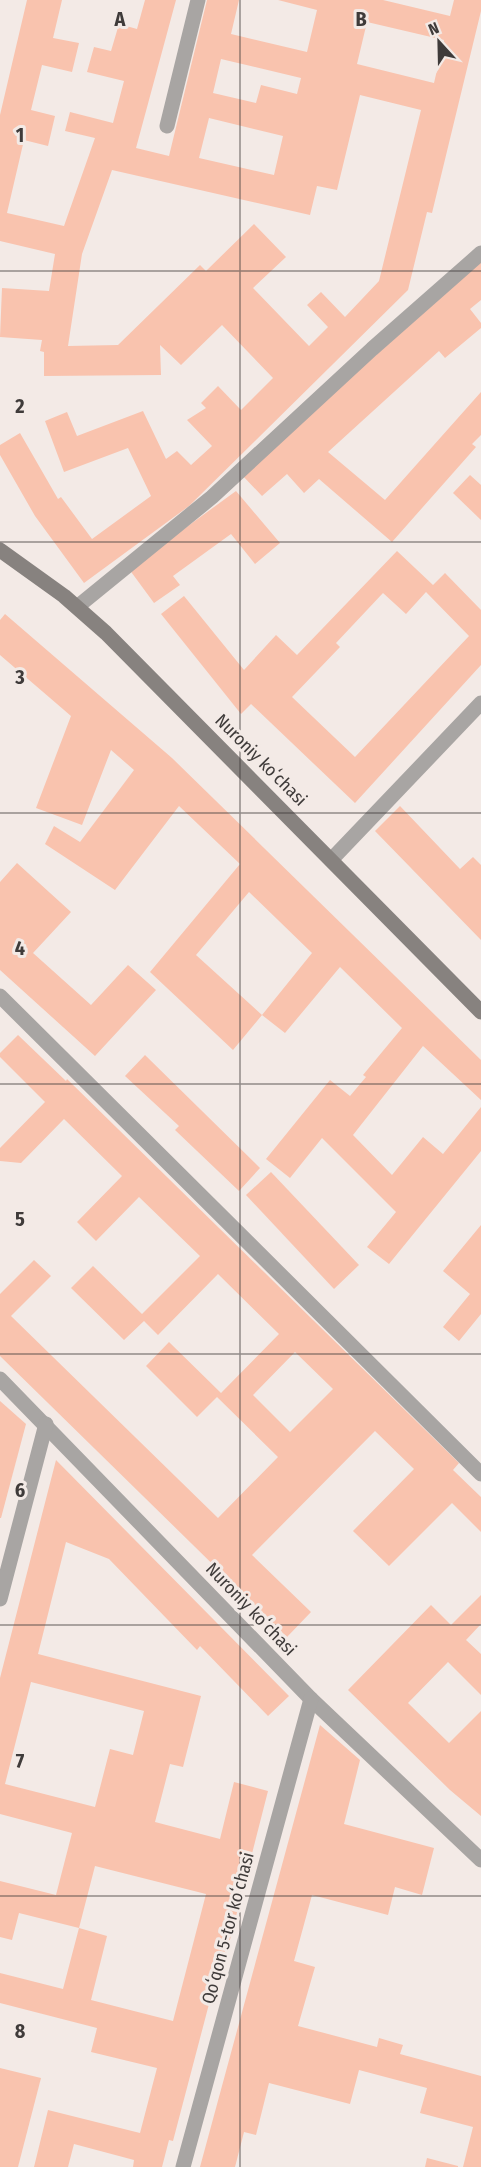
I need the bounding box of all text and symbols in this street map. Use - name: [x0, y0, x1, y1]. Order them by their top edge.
- text: A: [114, 7, 127, 31]
- text: B: [355, 7, 367, 31]
- north arrow: [409, 12, 469, 72]
- text: N: [426, 18, 442, 39]
- text: 1: [16, 123, 24, 147]
- text: 2: [14, 394, 25, 418]
- text: 3: [14, 665, 25, 689]
- street label: Nuroniy koʻchasi: [210, 709, 312, 811]
- text: 4: [15, 936, 25, 960]
- text: 5: [15, 1207, 25, 1231]
- text: 6: [15, 1478, 25, 1502]
- street label: Nuroniy koʻchasi: [201, 1558, 301, 1660]
- text: 7: [16, 1749, 25, 1773]
- street label: Qoʻqon 5-tor koʻchasi: [197, 1850, 259, 2006]
- text: 8: [15, 2019, 26, 2043]

